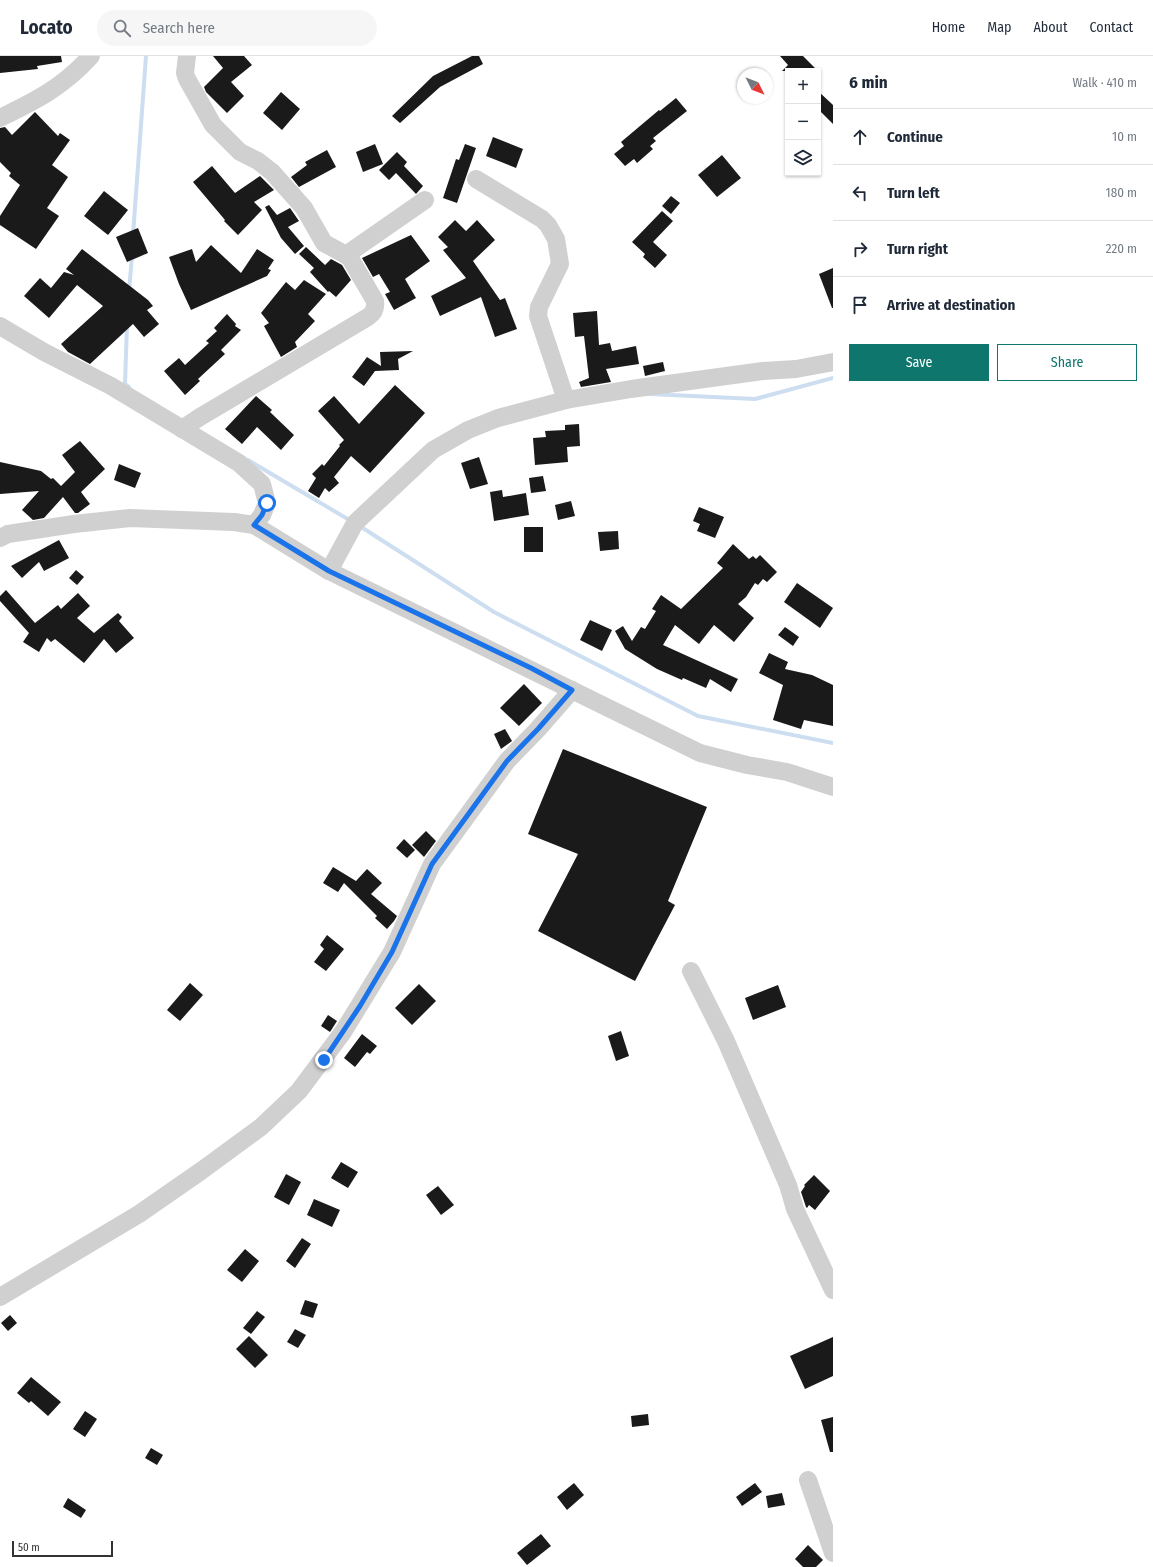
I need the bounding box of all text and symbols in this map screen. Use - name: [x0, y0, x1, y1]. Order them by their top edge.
- search box: [97, 10, 377, 46]
- text: Locato: [20, 16, 73, 39]
- icon: search: [111, 17, 133, 39]
- text: Search here: [143, 19, 215, 37]
- text: Home: [932, 19, 965, 36]
- text: Map: [987, 19, 1011, 36]
- text: About: [1033, 19, 1068, 36]
- text: Contact: [1090, 19, 1133, 36]
- north arrow: [737, 68, 773, 104]
- map controls: [785, 68, 821, 176]
- button: +: [785, 68, 821, 104]
- text: 6 min: [849, 72, 888, 93]
- text: Walk · 410 m: [1073, 75, 1137, 90]
- button: −: [785, 104, 821, 140]
- icon: ahead: [849, 126, 871, 148]
- text: Continue: [887, 128, 943, 146]
- text: 10 m: [1112, 129, 1137, 144]
- button: layers: [785, 140, 821, 176]
- icon: left: [849, 182, 871, 204]
- text: Turn left: [887, 184, 940, 202]
- text: 180 m: [1106, 185, 1137, 200]
- icon: right: [849, 238, 871, 260]
- text: Turn right: [887, 240, 948, 258]
- text: 220 m: [1106, 241, 1137, 256]
- icon: arrive: [849, 294, 871, 316]
- text: Arrive at destination: [887, 296, 1015, 314]
- button: Save: [849, 344, 989, 381]
- button: Share: [997, 344, 1137, 381]
- route start: [258, 494, 276, 512]
- route end: [315, 1051, 333, 1069]
- scale bar: [12, 1539, 113, 1558]
- text: 50 m: [18, 1541, 40, 1554]

